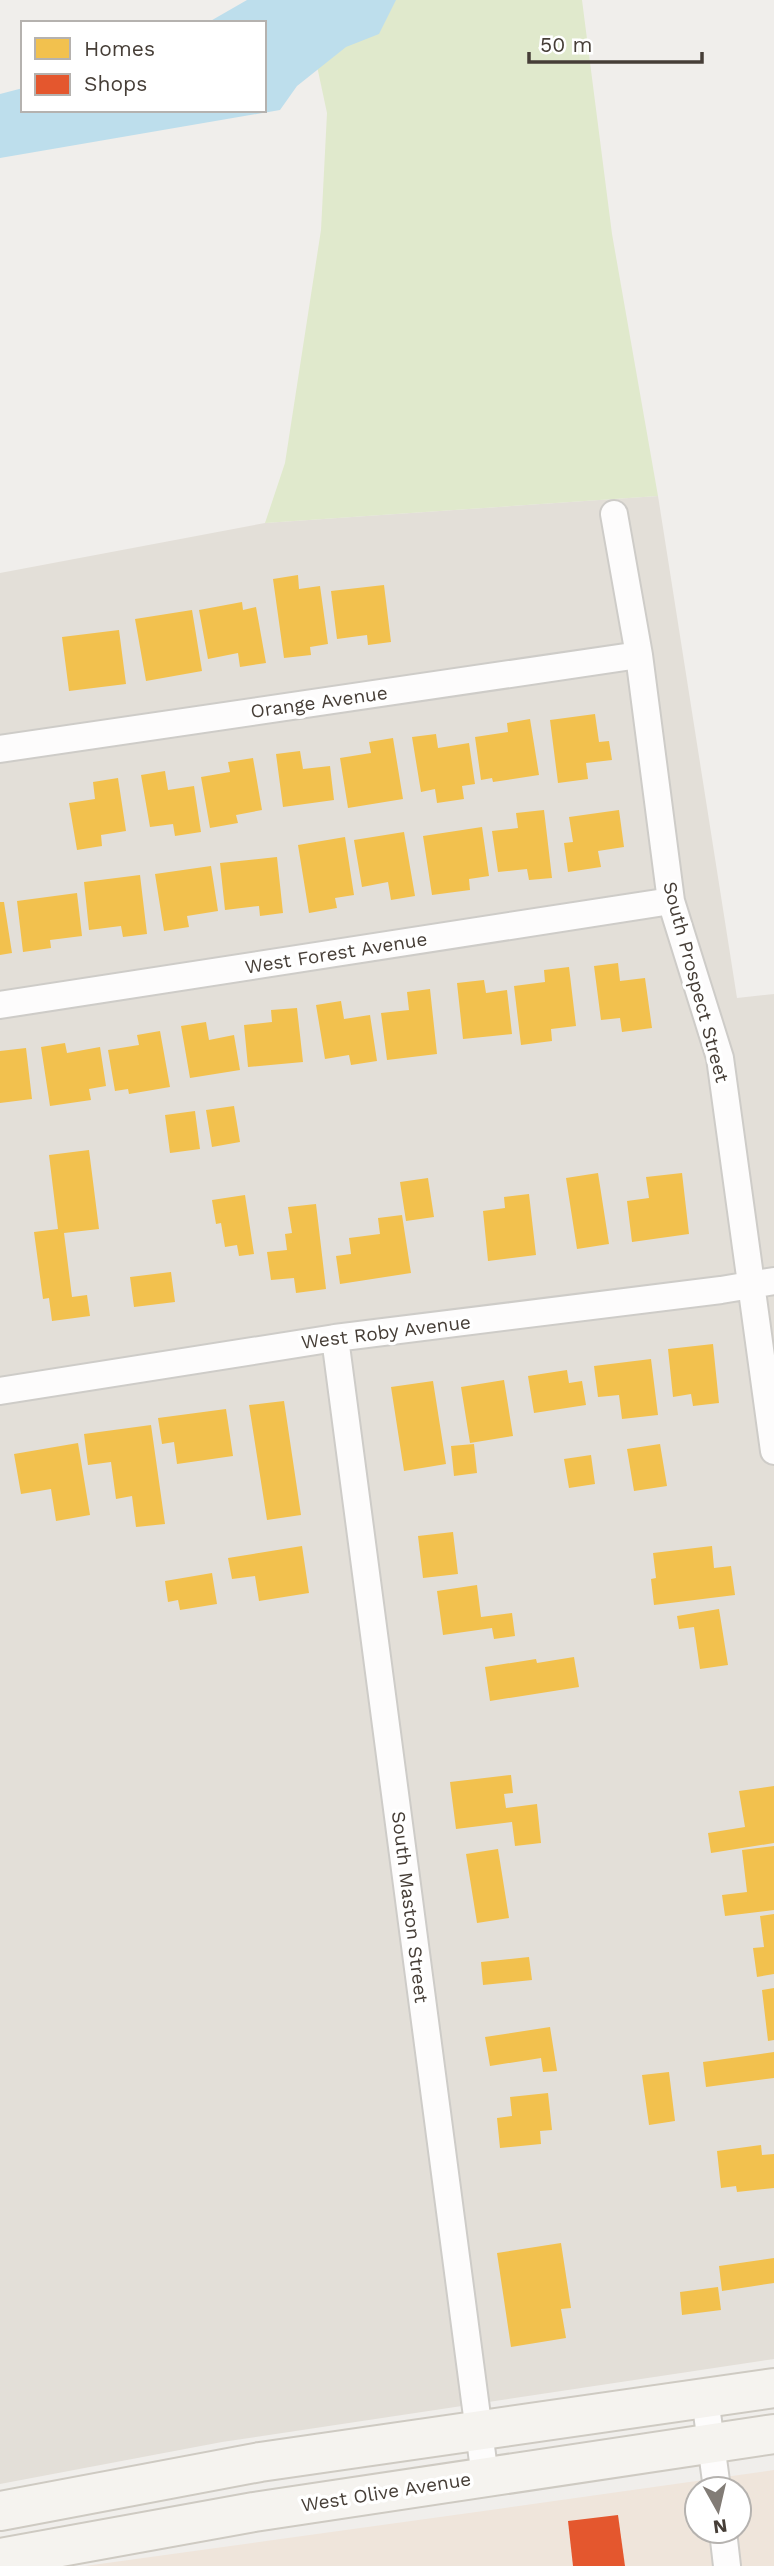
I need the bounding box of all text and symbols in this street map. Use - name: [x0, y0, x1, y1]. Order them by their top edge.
- legend: [21, 21, 266, 112]
- scale bar: [529, 21, 702, 65]
- text: 50 m: [540, 32, 592, 57]
- text: Homes: [84, 36, 155, 61]
- text: Shops: [84, 71, 147, 96]
- street label: Orange Avenue: [249, 681, 389, 723]
- street label: South Prospect Street: [658, 879, 734, 1085]
- street label: West Forest Avenue: [243, 927, 429, 979]
- street label: West Roby Avenue: [300, 1310, 472, 1354]
- street label: South Maston Street: [387, 1810, 433, 2004]
- street label: West Olive Avenue: [299, 2467, 473, 2517]
- north arrow: [683, 2475, 753, 2545]
- text: N: [712, 2514, 729, 2539]

